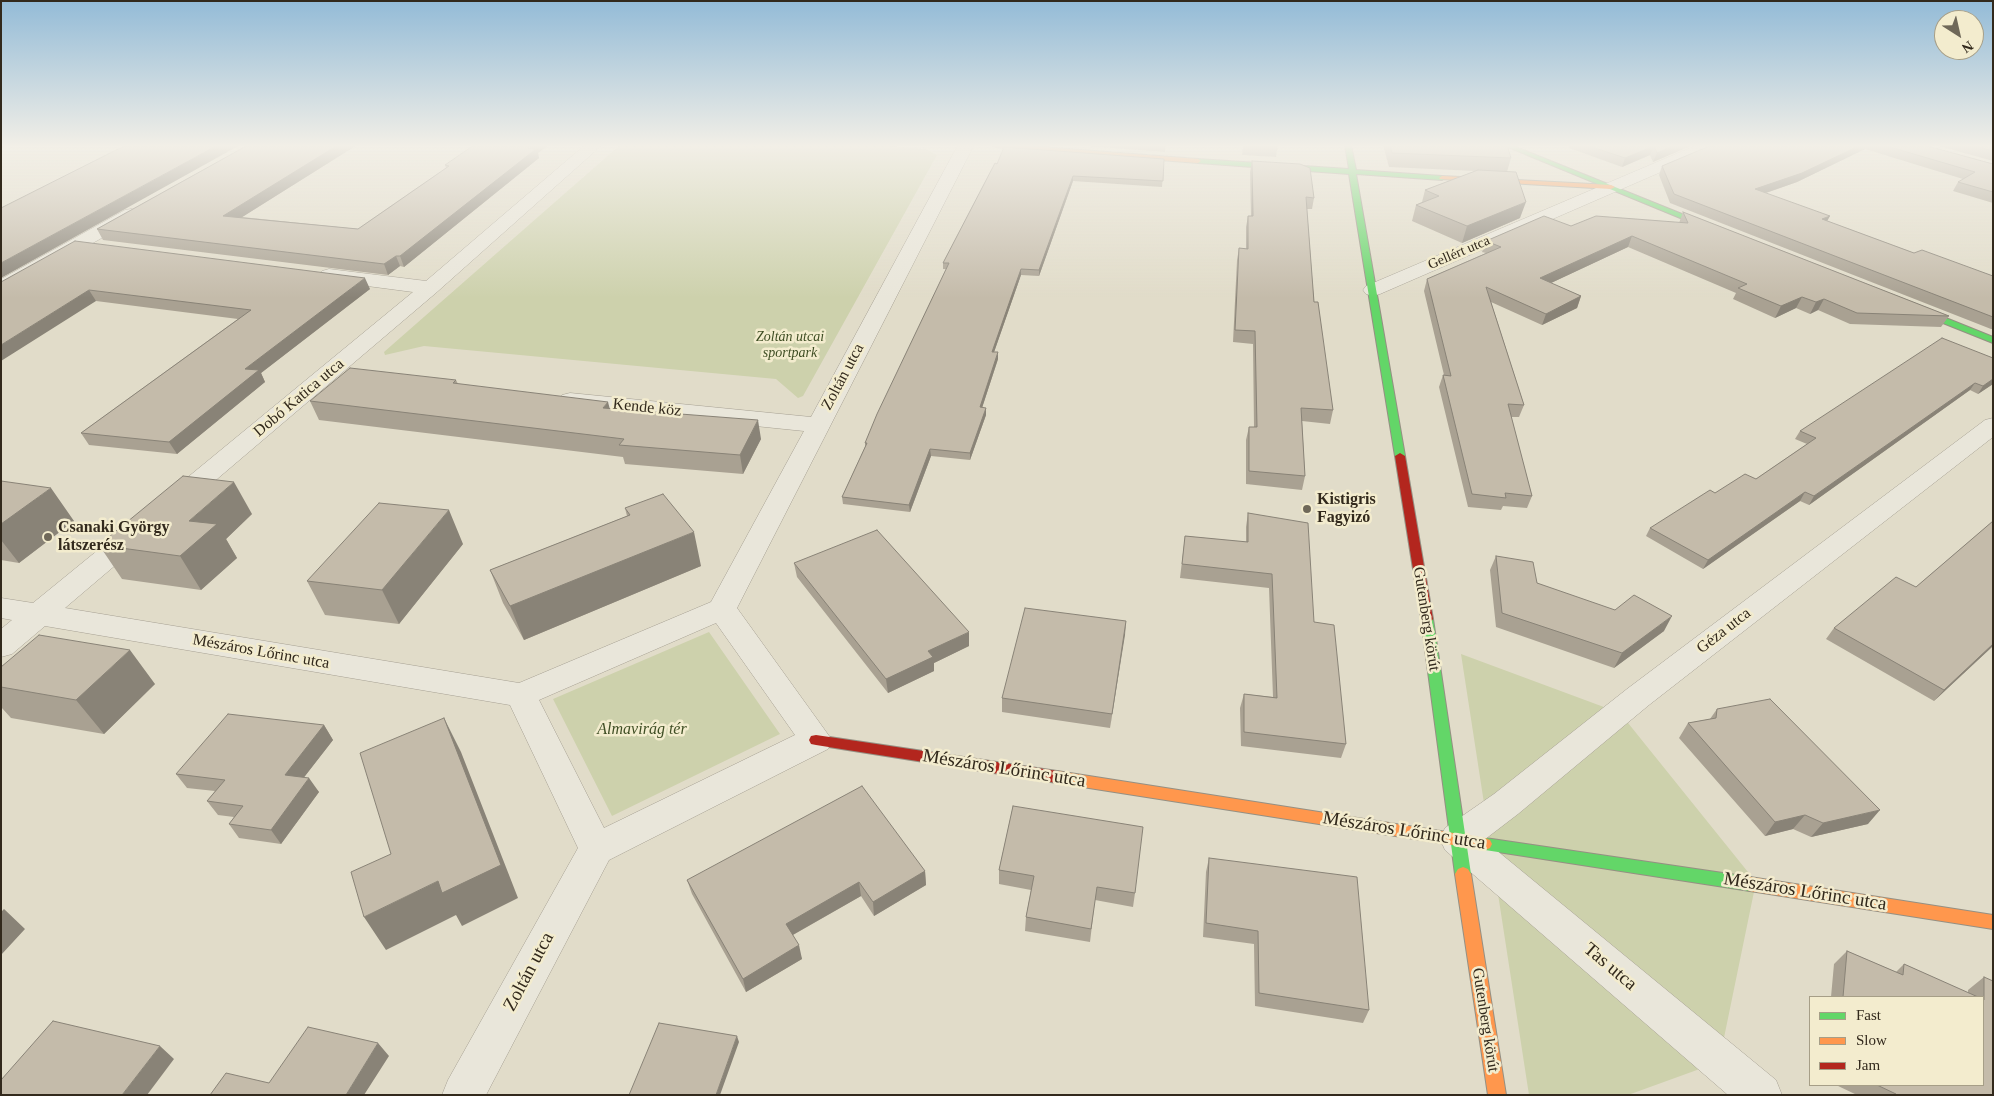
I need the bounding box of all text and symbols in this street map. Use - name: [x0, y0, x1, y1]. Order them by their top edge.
- north arrow: [1934, 10, 1984, 60]
- text: N: [1959, 38, 1976, 56]
- street label: Gellért utca: [1425, 232, 1493, 274]
- park label: Zoltán utcai sportpark: [756, 329, 824, 362]
- street label: Zoltán utca: [818, 341, 868, 413]
- street label: Dobó Katica utca: [250, 355, 348, 441]
- street label: Kende köz: [612, 395, 682, 421]
- place label: Kistigris Fagyizó: [1317, 490, 1376, 528]
- marker: Kistigris Fagyizó: [1301, 503, 1313, 515]
- place label: Csanaki György látszerész: [58, 518, 170, 556]
- marker: Csanaki György látszerész: [42, 531, 54, 543]
- street label: Gutenberg körút: [1408, 566, 1444, 672]
- street label: Géza utca: [1693, 604, 1755, 658]
- street label: Mészáros Lőrinc utca: [191, 631, 331, 673]
- park label: Almavirág tér: [597, 720, 687, 740]
- street label: Mészáros Lőrinc utca: [921, 745, 1087, 793]
- street label: Mészáros Lőrinc utca: [1321, 807, 1487, 855]
- street label: Mészáros Lőrinc utca: [1722, 868, 1888, 916]
- street label: Zoltán utca: [499, 929, 559, 1015]
- street label: Tas utca: [1579, 938, 1641, 996]
- street label: Gutenberg körút: [1467, 967, 1503, 1073]
- legend: [1809, 996, 1984, 1086]
- text: Fast: [1856, 1007, 1881, 1023]
- text: Slow: [1856, 1032, 1887, 1048]
- text: Jam: [1856, 1057, 1880, 1073]

